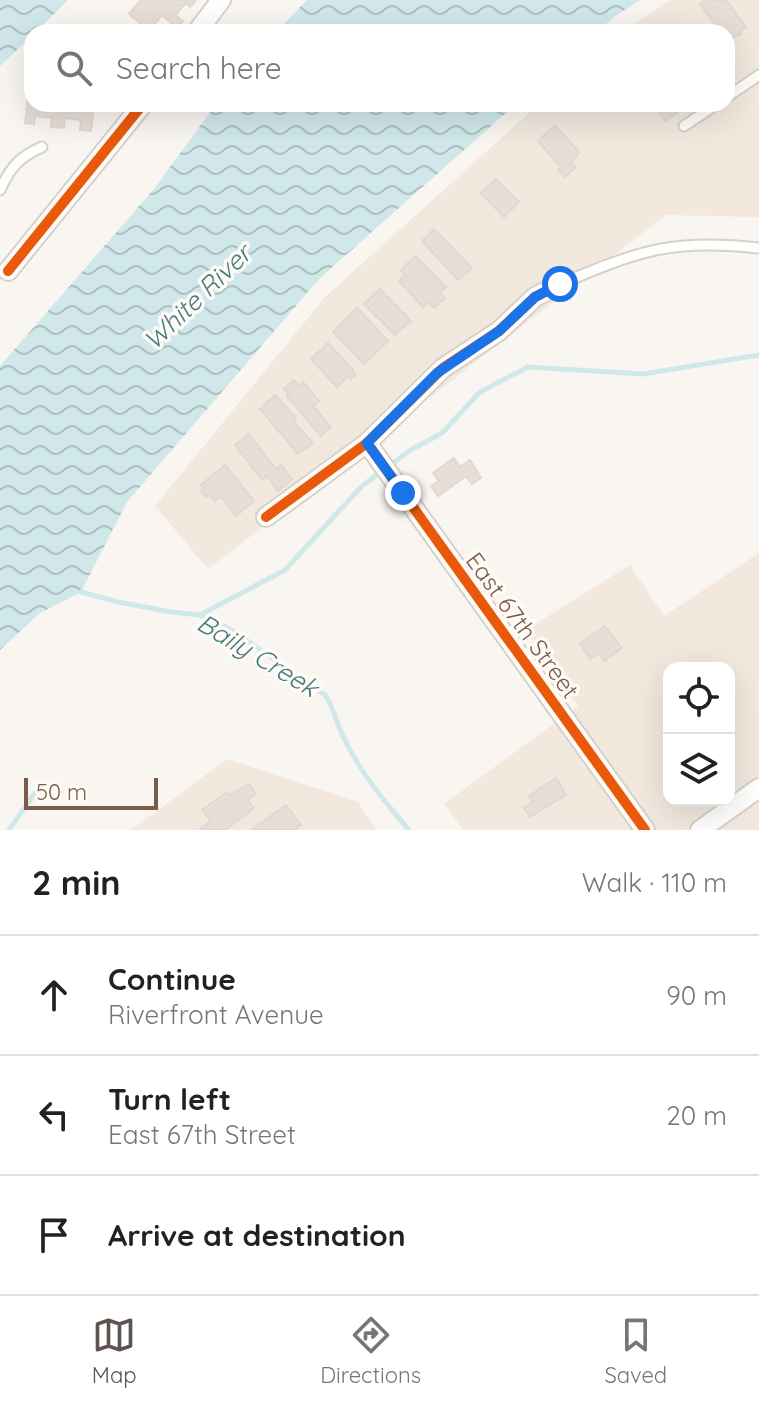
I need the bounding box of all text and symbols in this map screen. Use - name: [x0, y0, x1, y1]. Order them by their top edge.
- search box: [24, 24, 735, 112]
- icon: search: [52, 46, 96, 90]
- text: Search here: [116, 49, 282, 87]
- water label: White River: [136, 235, 260, 357]
- route start: [542, 266, 578, 302]
- route end: [385, 475, 421, 511]
- street label: East 67th Street: [460, 546, 586, 704]
- water label: Baily Creek: [191, 606, 326, 705]
- map controls: [663, 662, 735, 806]
- button: locate: [663, 662, 735, 734]
- button: layers: [663, 734, 735, 806]
- scale bar: [24, 774, 158, 810]
- text: 50 m: [36, 778, 87, 806]
- text: 2 min: [32, 861, 121, 904]
- text: Walk · 110 m: [582, 866, 727, 899]
- text: Continue: [108, 960, 236, 998]
- icon: ahead: [32, 973, 76, 1017]
- text: 90 m: [666, 979, 727, 1012]
- text: Riverfront Avenue: [108, 998, 324, 1031]
- text: Turn left: [108, 1080, 231, 1118]
- icon: left: [32, 1093, 76, 1137]
- text: 20 m: [666, 1099, 727, 1132]
- text: East 67th Street: [108, 1118, 296, 1151]
- icon: arrive: [32, 1213, 76, 1257]
- text: Arrive at destination: [108, 1216, 406, 1254]
- tab: Map: [92, 1313, 137, 1389]
- tab: Directions: [320, 1313, 421, 1389]
- tab: Saved: [604, 1313, 667, 1389]

